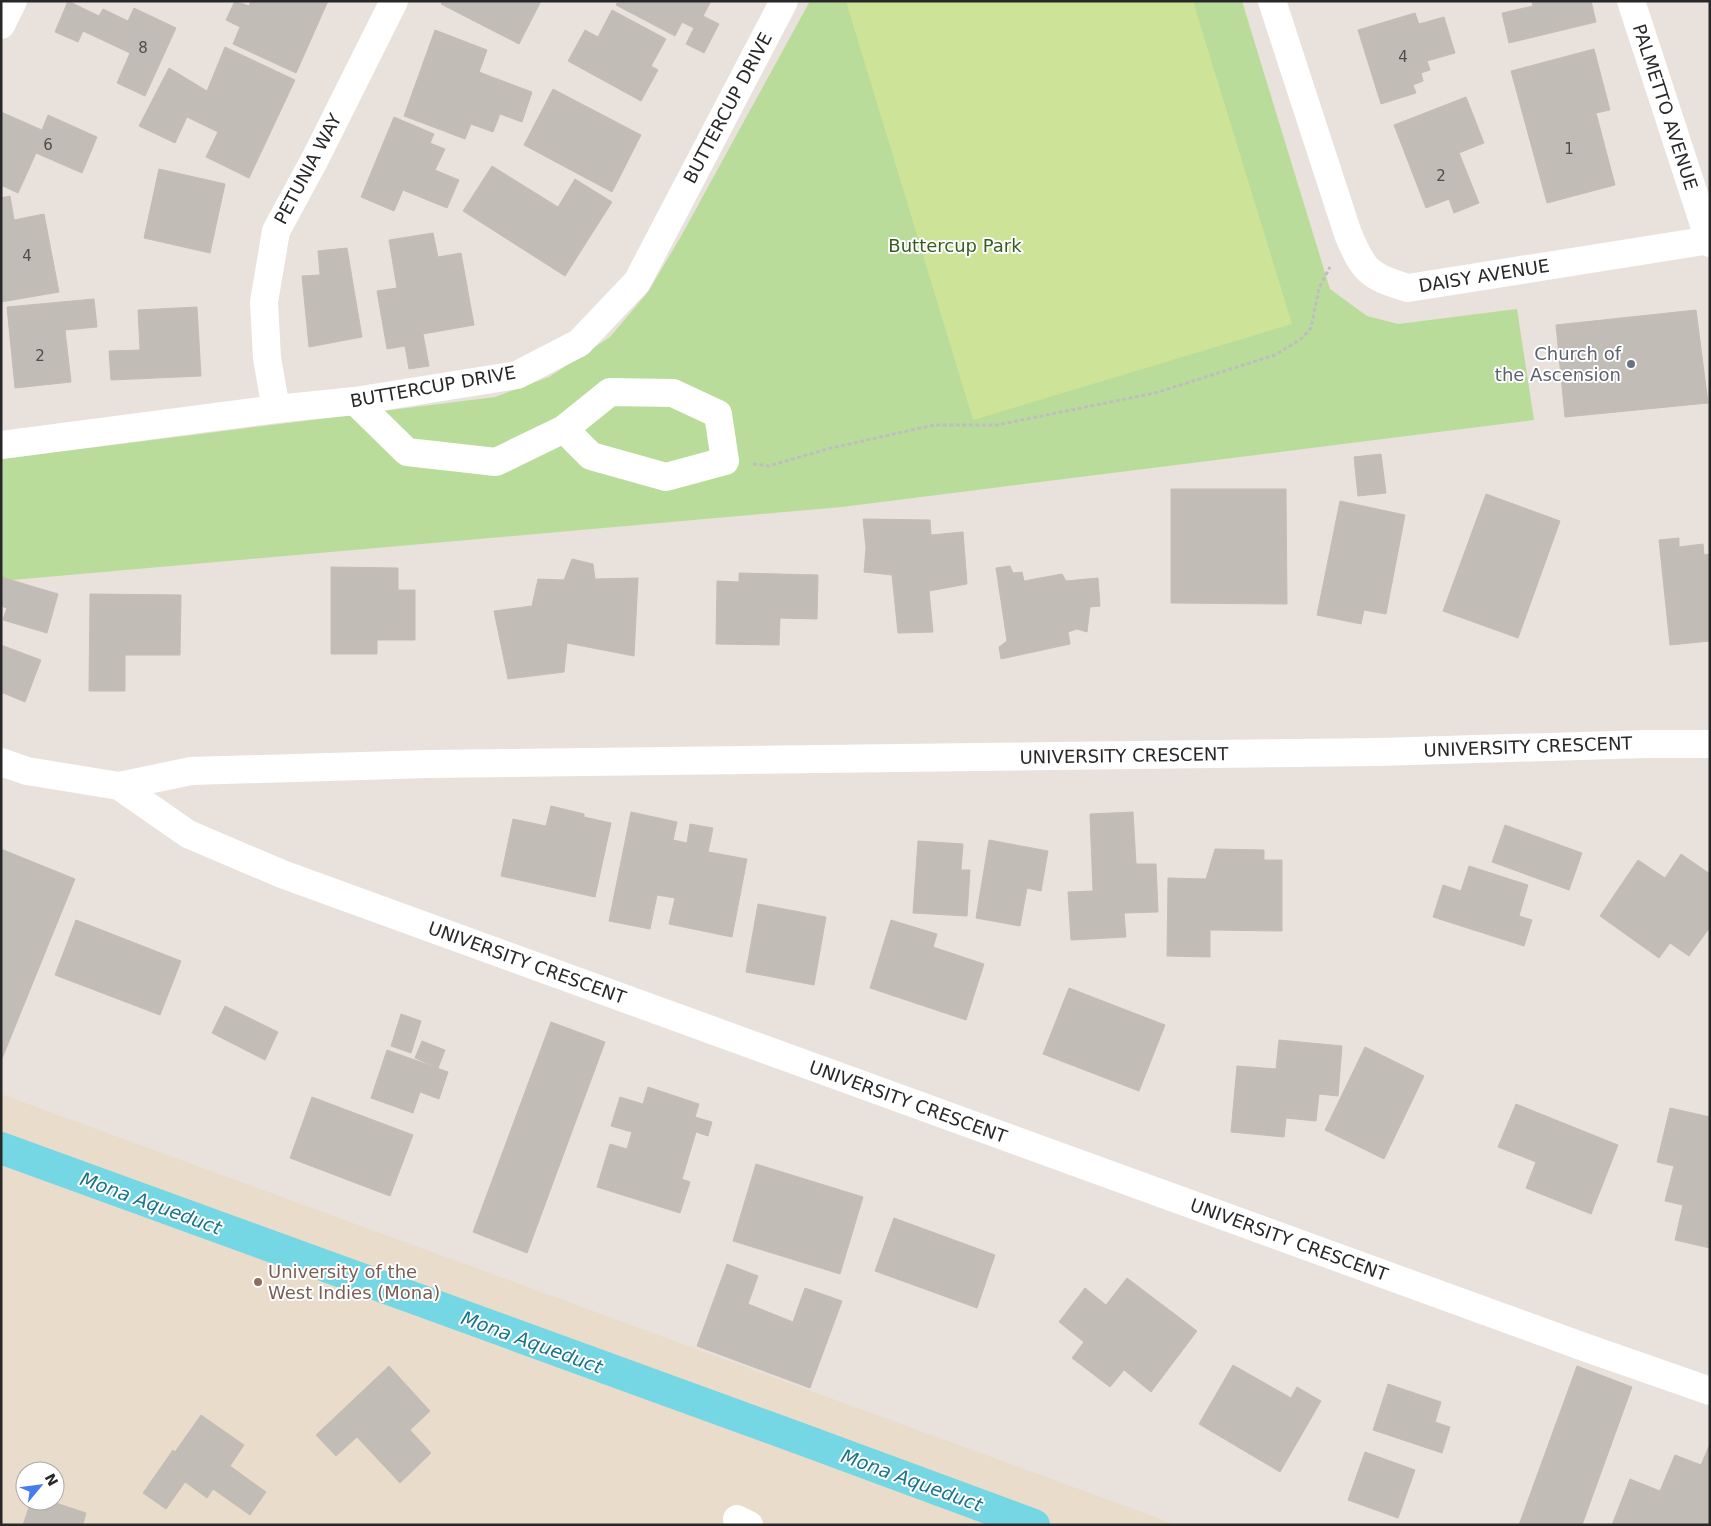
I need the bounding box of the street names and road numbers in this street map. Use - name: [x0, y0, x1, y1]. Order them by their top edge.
- street label: PALMETTO AVENUE: [1629, 21, 1702, 193]
- street label: BUTTERCUP DRIVE: [679, 29, 776, 187]
- street label: PETUNIA WAY: [270, 109, 346, 228]
- street label: DAISY AVENUE: [1417, 255, 1551, 296]
- street label: BUTTERCUP DRIVE: [348, 362, 517, 411]
- street label: UNIVERSITY CRESCENT: [1423, 732, 1634, 761]
- street label: UNIVERSITY CRESCENT: [1019, 743, 1230, 768]
- street label: UNIVERSITY CRESCENT: [425, 917, 630, 1008]
- street label: UNIVERSITY CRESCENT: [806, 1056, 1011, 1147]
- street label: UNIVERSITY CRESCENT: [1187, 1194, 1392, 1285]

